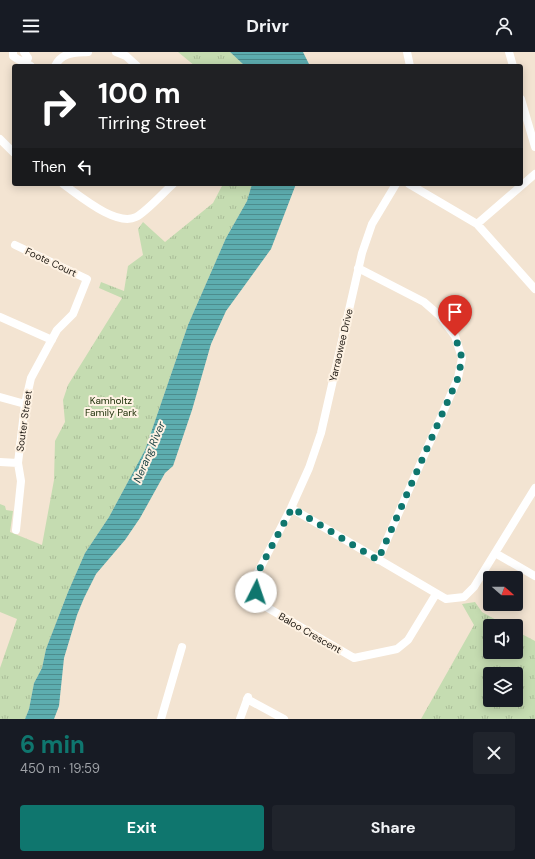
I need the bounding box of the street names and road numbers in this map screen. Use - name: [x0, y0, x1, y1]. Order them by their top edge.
- street label: Foote Court: [23, 244, 79, 280]
- street label: Yarraowee Drive: [326, 307, 356, 383]
- street label: Souter Street: [13, 390, 35, 452]
- street label: Baloo Crescent: [276, 610, 344, 656]

